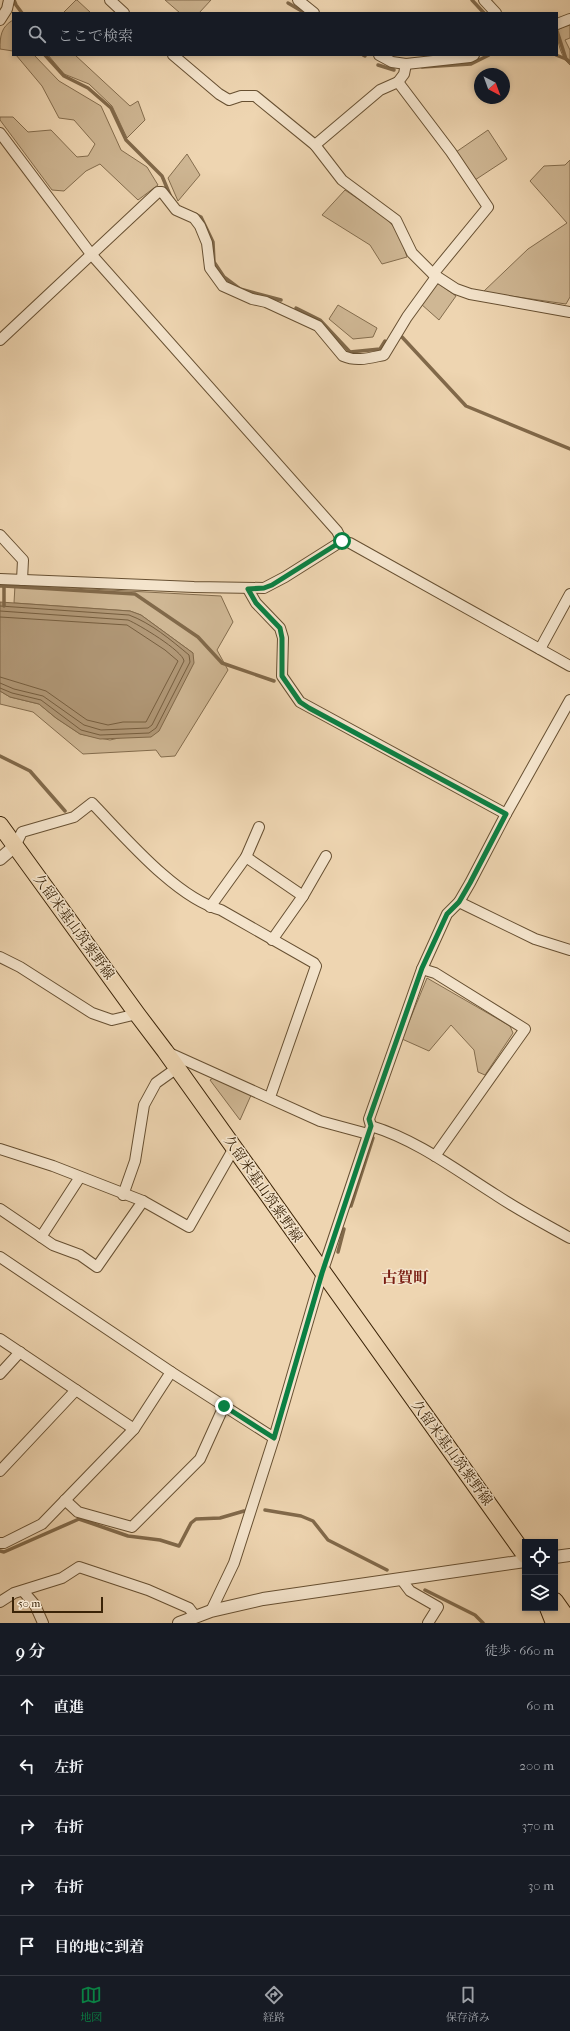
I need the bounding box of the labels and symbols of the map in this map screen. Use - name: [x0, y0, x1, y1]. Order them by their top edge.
- north arrow: [474, 68, 510, 104]
- route start: [333, 532, 351, 550]
- street label: 久留米基山筑紫野線: [30, 871, 118, 983]
- street label: 久留米基山筑紫野線: [220, 1133, 306, 1245]
- district label: 古賀町: [381, 1268, 429, 1287]
- route end: [215, 1397, 233, 1415]
- street label: 久留米基山筑紫野線: [408, 1397, 496, 1509]
- scale bar: [12, 1595, 103, 1614]

